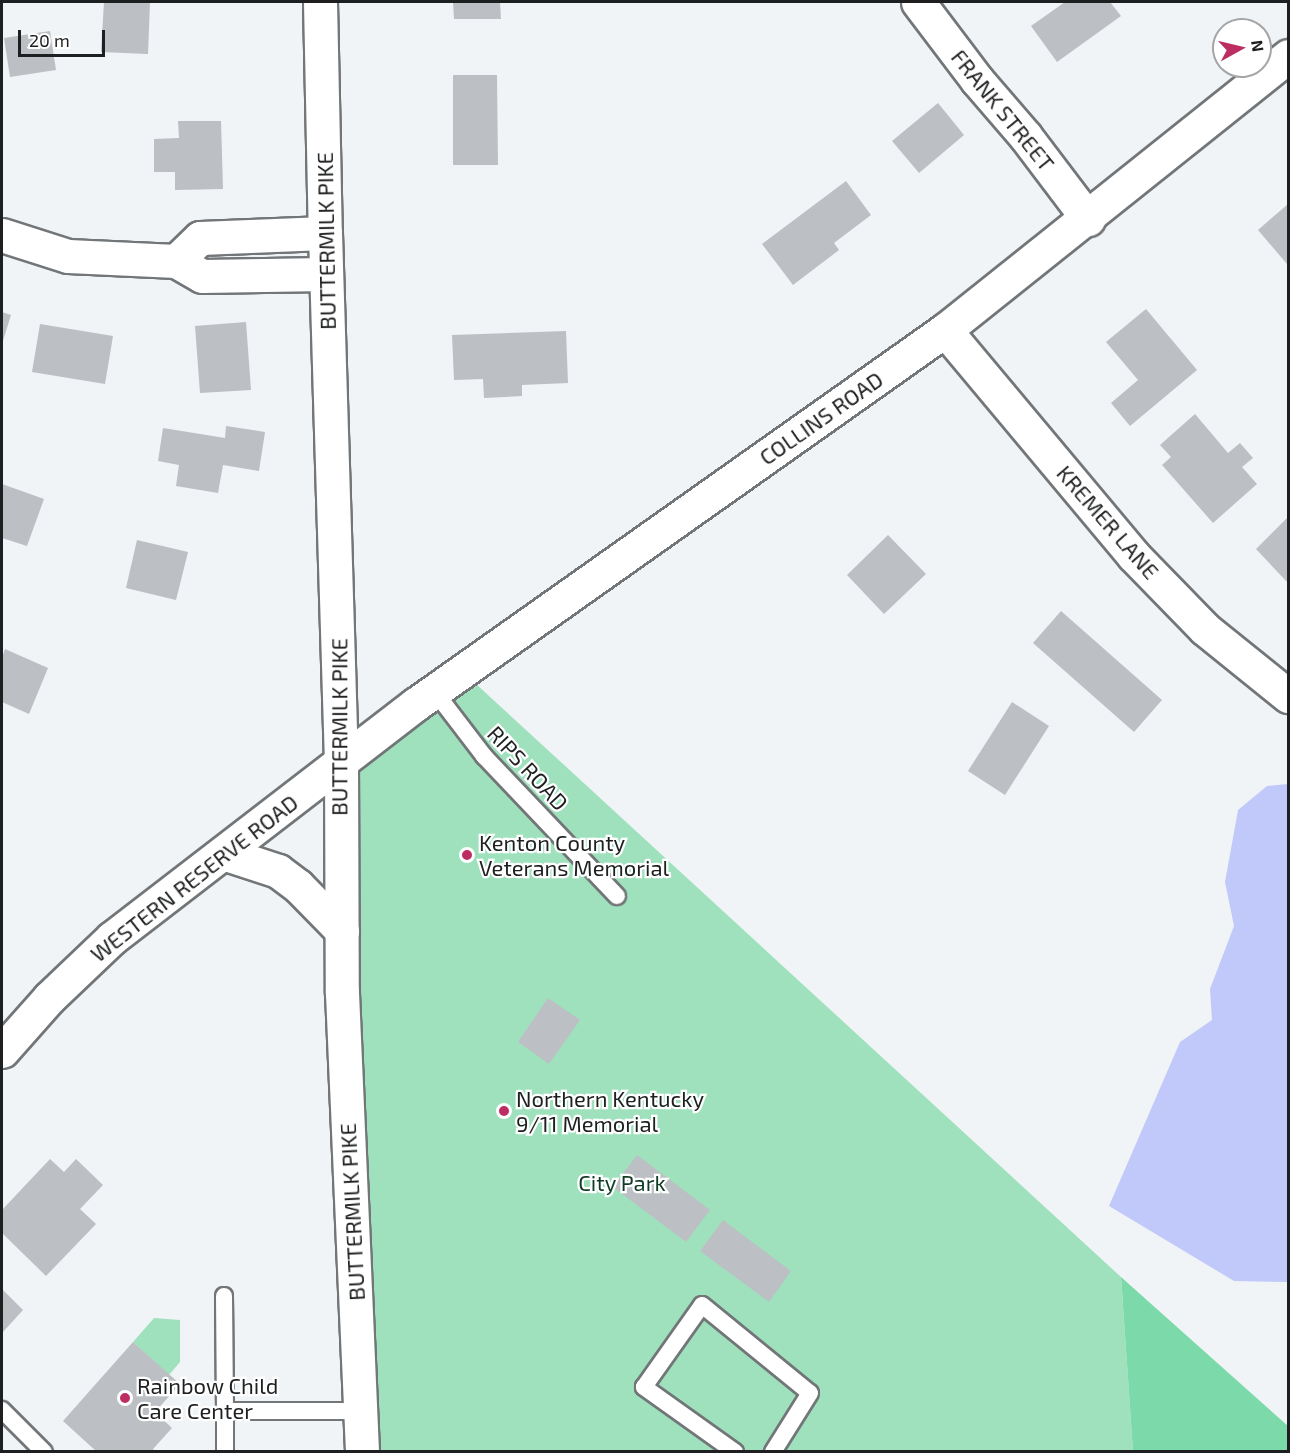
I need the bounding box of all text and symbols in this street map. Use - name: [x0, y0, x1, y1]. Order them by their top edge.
- scale bar: [21, 18, 108, 56]
- north arrow: [1212, 18, 1272, 78]
- text: 20 m: [29, 29, 70, 51]
- text: N: [1248, 39, 1269, 53]
- street label: FRANK STREET: [946, 44, 1060, 176]
- street label: BUTTERMILK PIKE: [311, 152, 341, 330]
- street label: COLLINS ROAD: [754, 366, 888, 470]
- street label: KREMER LANE: [1052, 460, 1164, 584]
- street label: BUTTERMILK PIKE: [326, 638, 352, 816]
- street label: RIPS ROAD: [482, 720, 574, 816]
- street label: WESTERN RESERVE ROAD: [85, 789, 303, 967]
- place label: Kenton County Veterans Memorial: [479, 829, 669, 880]
- marker: Kenton County Veterans Memorial: [460, 848, 474, 862]
- place label: Northern Kentucky 9/11 Memorial: [516, 1085, 704, 1136]
- marker: Northern Kentucky 9/11 Memorial: [497, 1104, 511, 1118]
- street label: BUTTERMILK PIKE: [334, 1122, 370, 1302]
- park label: City Park: [578, 1170, 666, 1196]
- place label: Rainbow Child Care Center: [137, 1372, 279, 1424]
- marker: Rainbow Child Care Center: [118, 1391, 132, 1405]

